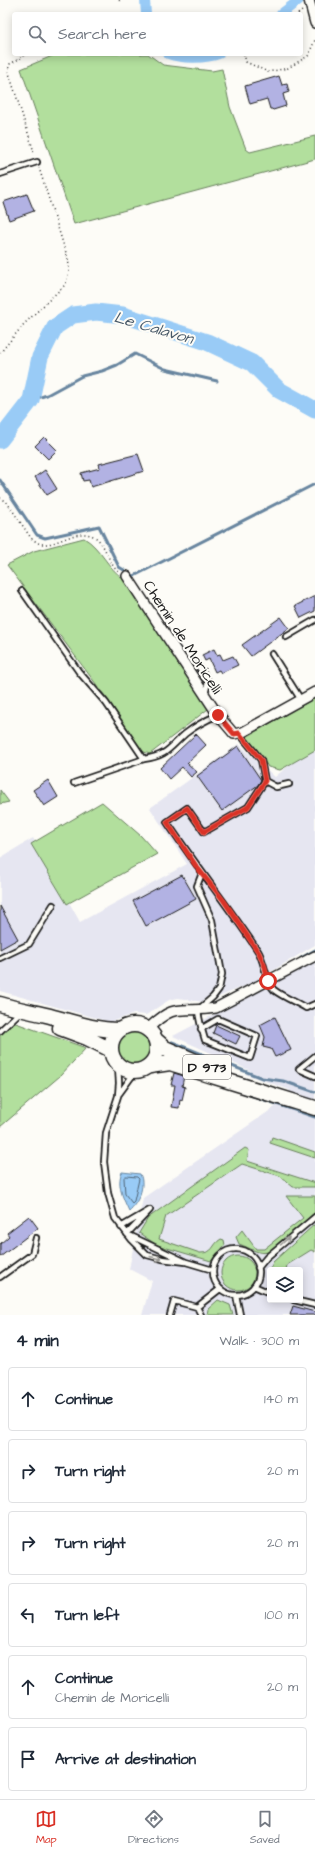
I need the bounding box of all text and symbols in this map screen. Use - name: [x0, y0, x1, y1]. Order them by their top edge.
- search box: [12, 12, 303, 56]
- icon: search: [26, 23, 48, 45]
- text: Search here: [58, 24, 147, 45]
- water label: Le Calavon: [111, 306, 198, 350]
- street label: Chemin de Moricelli: [138, 576, 228, 699]
- route end: [209, 706, 227, 724]
- route start: [259, 972, 277, 990]
- road number: D 973: [183, 1055, 231, 1079]
- one-way arrow: [280, 1237, 291, 1246]
- one-way arrow: [150, 1254, 163, 1262]
- map controls: [267, 1267, 303, 1303]
- button: layers: [267, 1267, 303, 1303]
- text: 4 min: [16, 1329, 59, 1353]
- text: Walk · 300 m: [220, 1332, 299, 1350]
- icon: ahead: [17, 1388, 39, 1410]
- text: Continue: [55, 1389, 113, 1410]
- text: 140 m: [264, 1390, 298, 1408]
- icon: right: [17, 1460, 39, 1482]
- text: Turn right: [55, 1461, 126, 1482]
- text: 20 m: [267, 1462, 298, 1480]
- icon: right: [17, 1532, 39, 1554]
- text: Turn right: [55, 1533, 126, 1554]
- text: 20 m: [267, 1534, 298, 1552]
- icon: left: [17, 1604, 39, 1626]
- text: Turn left: [55, 1605, 119, 1626]
- text: 100 m: [265, 1606, 298, 1624]
- text: Continue: [55, 1668, 113, 1689]
- icon: ahead: [17, 1676, 39, 1698]
- text: 20 m: [267, 1678, 298, 1696]
- text: Chemin de Moricelli: [55, 1689, 169, 1707]
- icon: arrive: [17, 1748, 39, 1770]
- text: Arrive at destination: [55, 1749, 196, 1770]
- tab: Map: [35, 1808, 57, 1847]
- tab: Directions: [128, 1808, 179, 1847]
- tab: Saved: [250, 1808, 280, 1847]

